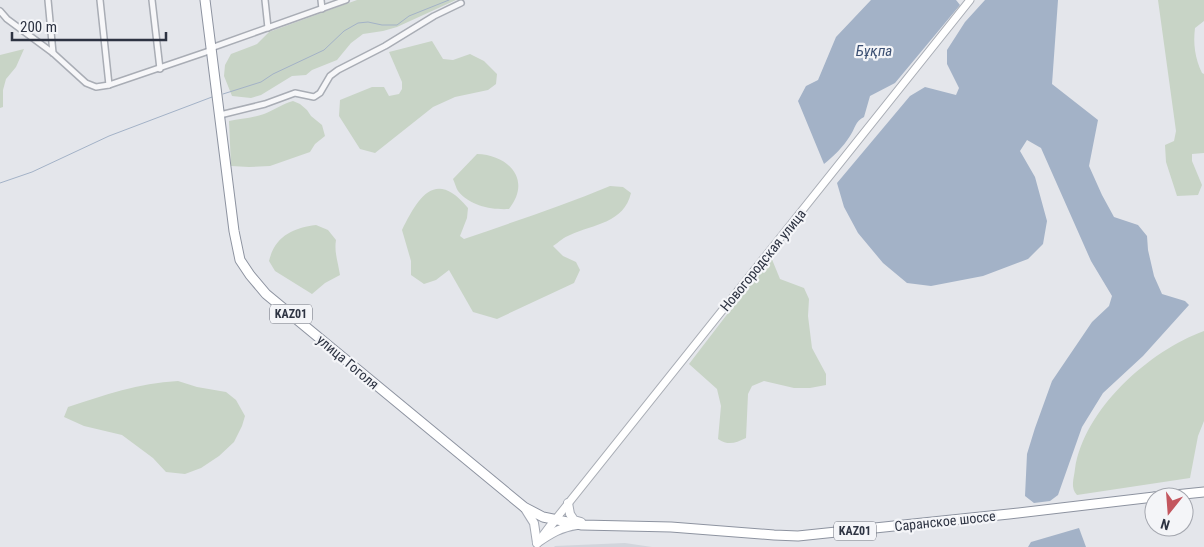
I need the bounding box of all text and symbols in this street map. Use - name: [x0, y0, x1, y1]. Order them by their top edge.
- scale bar: [12, 10, 166, 42]
- text: 200 m: [20, 18, 57, 36]
- water label: Бұқпа: [856, 42, 892, 60]
- street label: Новогородская улица: [717, 206, 809, 314]
- road number: KАZ01: [270, 304, 312, 324]
- street label: улица Гоголя: [314, 332, 382, 392]
- north arrow: [1144, 487, 1194, 537]
- street label: Саранское шоссе: [894, 508, 997, 534]
- text: N: [1159, 516, 1172, 533]
- road number: KAZ01: [834, 522, 876, 540]

